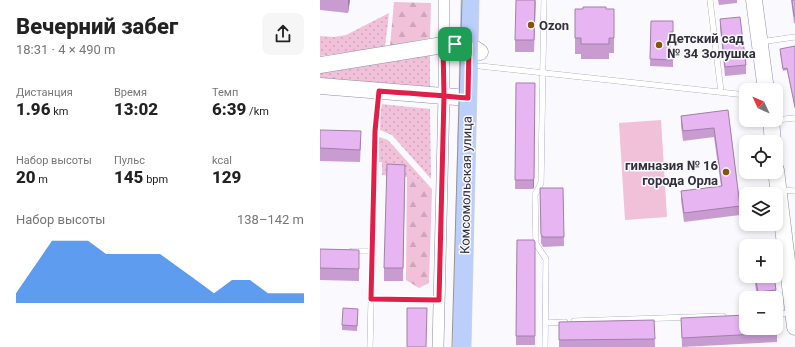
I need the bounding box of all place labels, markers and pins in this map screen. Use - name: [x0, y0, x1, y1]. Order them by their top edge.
- place label: Ozon: [539, 18, 569, 33]
- marker: Ozon: [526, 20, 536, 30]
- pin: [438, 27, 472, 61]
- place label: Детский сад № 34 Золушка: [667, 31, 756, 61]
- marker: Детский сад № 34 Золушка: [654, 40, 664, 50]
- place label: гимназия № 16 города Орла: [625, 158, 719, 188]
- marker: гимназия № 16 города Орла: [721, 167, 731, 177]

